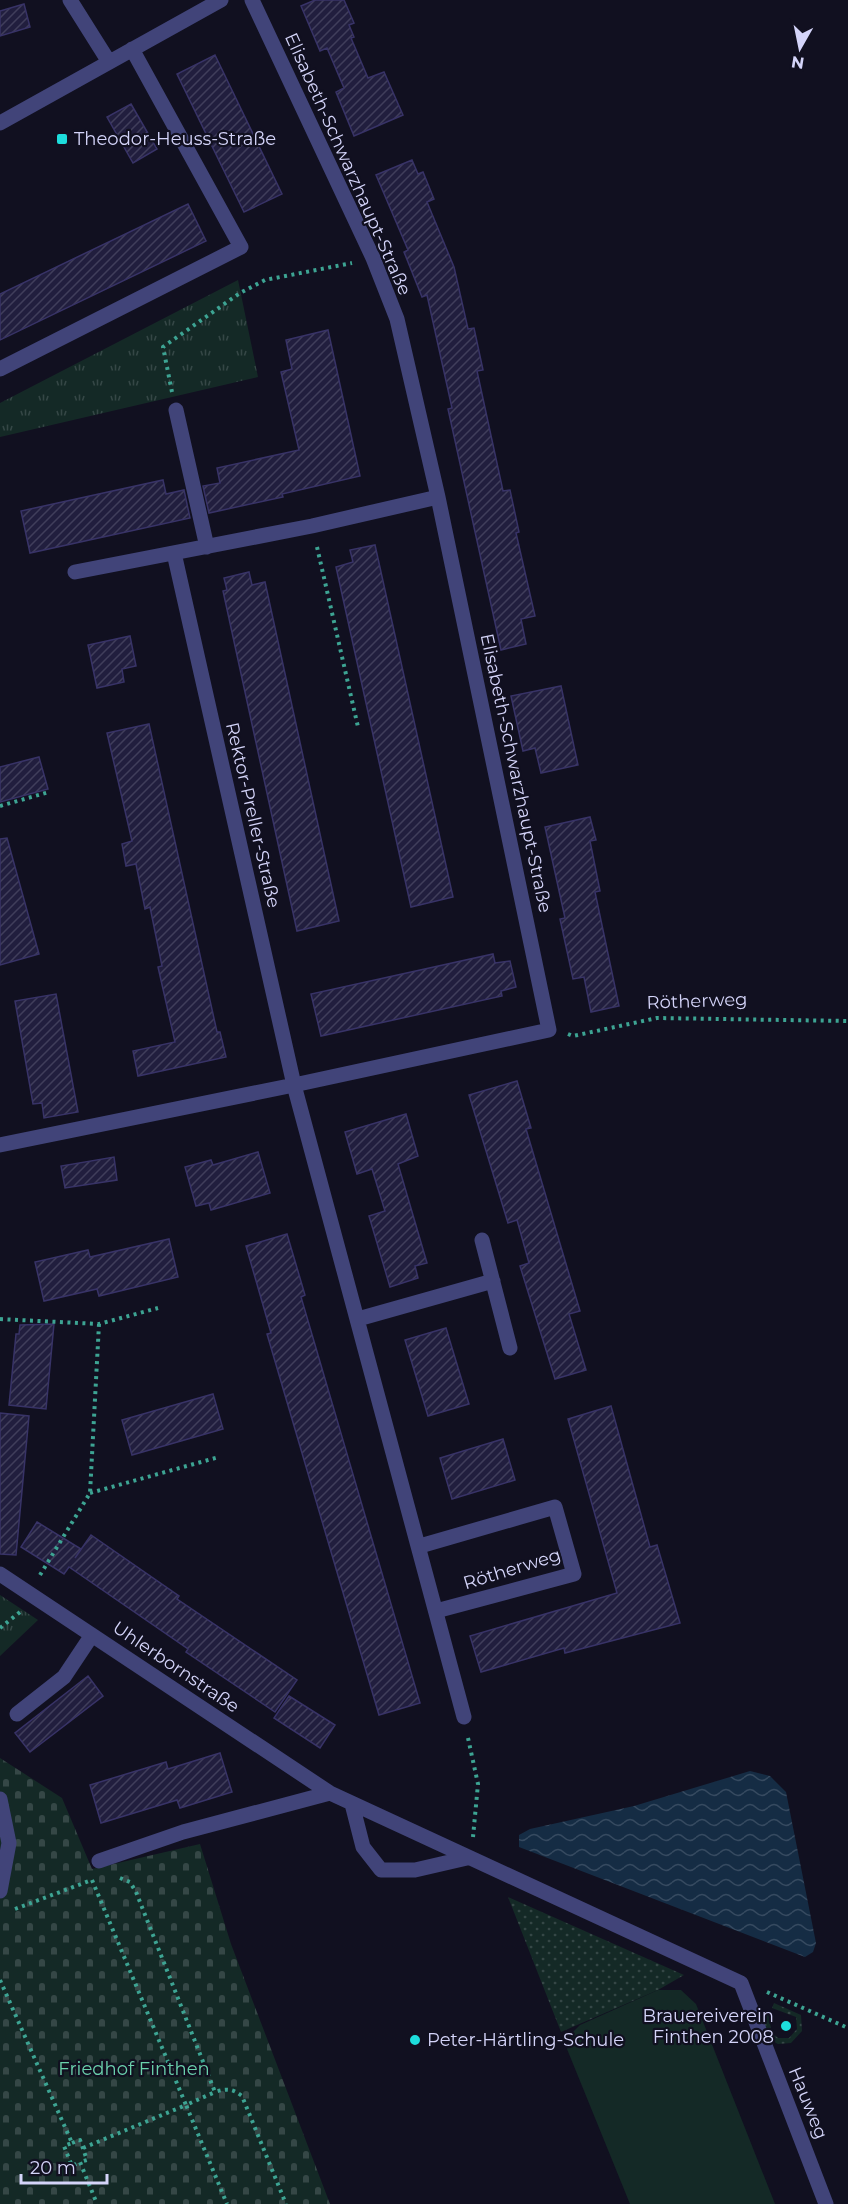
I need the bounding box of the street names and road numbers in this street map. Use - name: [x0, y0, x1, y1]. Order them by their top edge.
- street label: Elisabeth-Schwarzhaupt-Straße: [280, 29, 416, 299]
- street label: Elisabeth-Schwarzhaupt-Straße: [476, 631, 556, 915]
- street label: Rektor-Preller-Straße: [221, 720, 285, 910]
- street label: Rötherweg: [646, 988, 748, 1014]
- street label: Rötherweg: [461, 1544, 563, 1594]
- street label: Uhlerbornstraße: [108, 1616, 244, 1718]
- street label: Hauweg: [784, 2064, 832, 2142]

